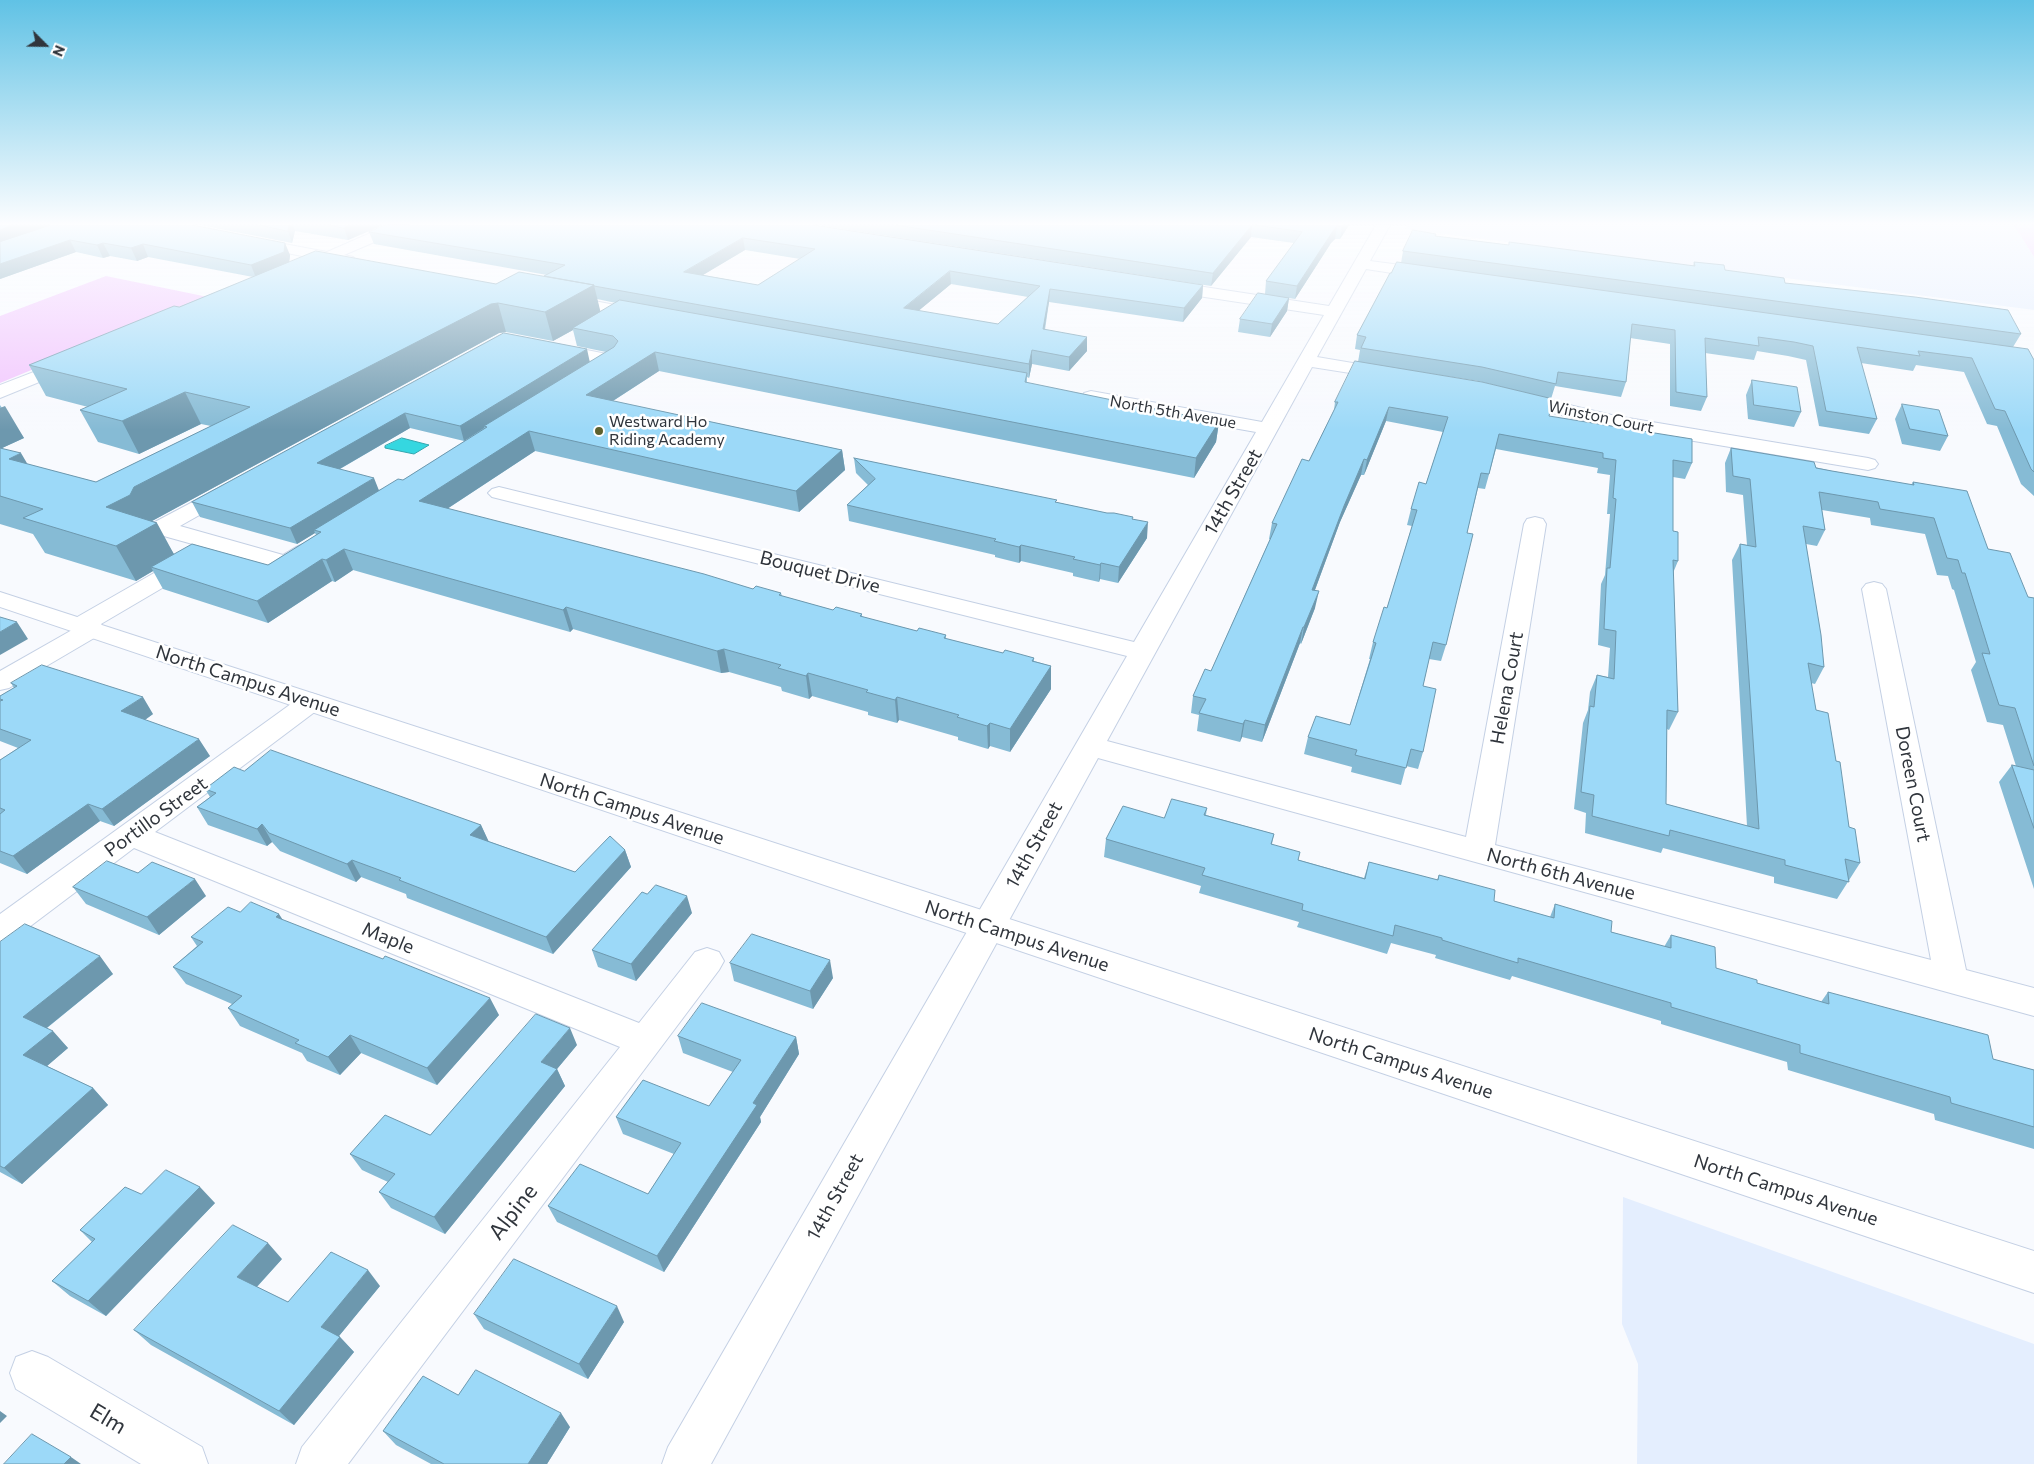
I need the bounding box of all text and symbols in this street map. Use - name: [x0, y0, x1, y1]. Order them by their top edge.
- north arrow: [20, 20, 70, 70]
- text: N: [49, 43, 69, 59]
- street label: North 5th Avenue: [1108, 391, 1238, 433]
- street label: Winston Court: [1546, 396, 1656, 438]
- place label: Westward Ho Riding Academy: [609, 412, 725, 450]
- marker: Westward Ho Riding Academy: [593, 425, 605, 437]
- street label: 14th Street: [1199, 445, 1267, 539]
- street label: Bouquet Drive: [757, 546, 883, 598]
- street label: Helena Court: [1486, 630, 1528, 746]
- street label: North Campus Avenue: [153, 640, 343, 722]
- street label: Doreen Court: [1891, 724, 1935, 844]
- street label: North Campus Avenue: [537, 768, 727, 850]
- street label: Portillo Street: [100, 772, 212, 862]
- street label: 14th Street: [1001, 798, 1067, 892]
- street label: North 6th Avenue: [1484, 843, 1638, 905]
- street label: North Campus Avenue: [922, 895, 1112, 977]
- street label: Maple: [359, 917, 417, 959]
- street label: North Campus Avenue: [1306, 1022, 1496, 1104]
- street label: North Campus Avenue: [1691, 1149, 1881, 1231]
- street label: 14th Street: [802, 1150, 868, 1244]
- street label: Alpine: [483, 1179, 543, 1245]
- street label: Elm: [85, 1398, 131, 1440]

